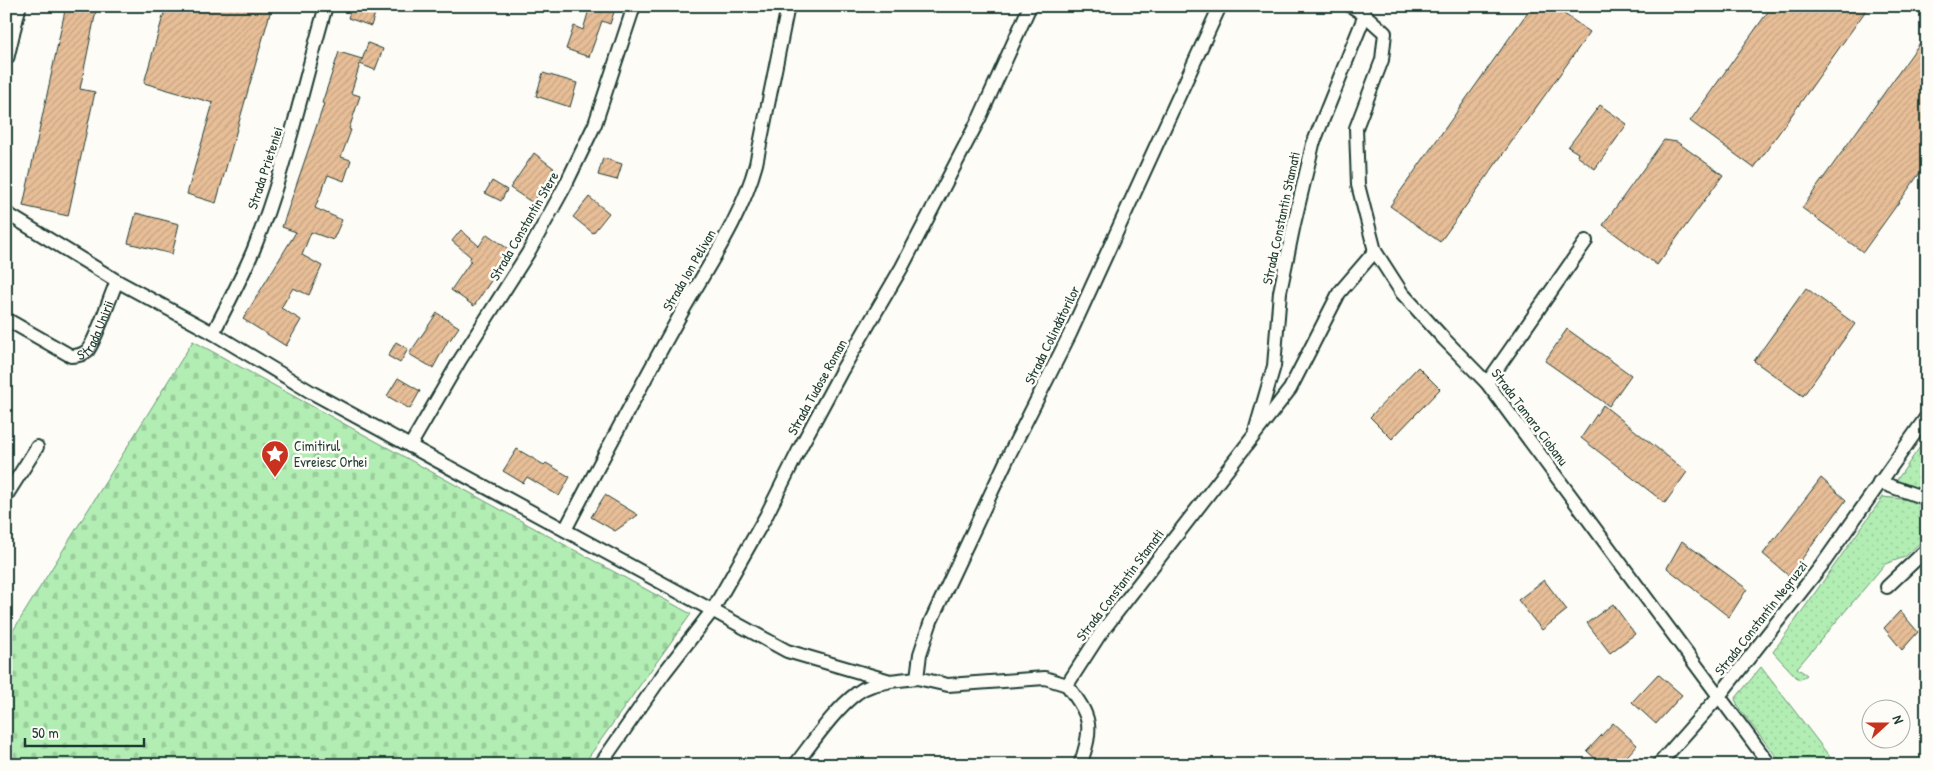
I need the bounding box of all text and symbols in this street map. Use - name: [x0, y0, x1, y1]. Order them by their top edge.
- street label: Strada Prieteniei: [242, 124, 287, 212]
- street label: Strada Constantin Stamati: [1257, 150, 1304, 286]
- street label: Strada Constantin Stere: [485, 167, 563, 284]
- street label: Strada Ion Pelivan: [657, 225, 720, 314]
- street label: Strada Colindătorilor: [1019, 282, 1084, 387]
- street label: Strada Unirii: [74, 297, 118, 364]
- street label: Strada Tudose Roman: [782, 335, 851, 438]
- street label: Strada Tamara Ciobanu: [1488, 364, 1573, 469]
- place label: Cimitirul Evreiesc Orhei: [294, 436, 367, 471]
- place icon: Cimitirul Evreiesc Orhei: [260, 439, 290, 478]
- street label: Strada Constantin Stamati: [1071, 525, 1168, 644]
- street label: Strada Constantin Negruzzi: [1710, 556, 1812, 680]
- north arrow: [1860, 698, 1910, 748]
- text: N: [1888, 712, 1909, 727]
- scale bar: [25, 716, 144, 748]
- text: 50 m: [32, 722, 59, 743]

